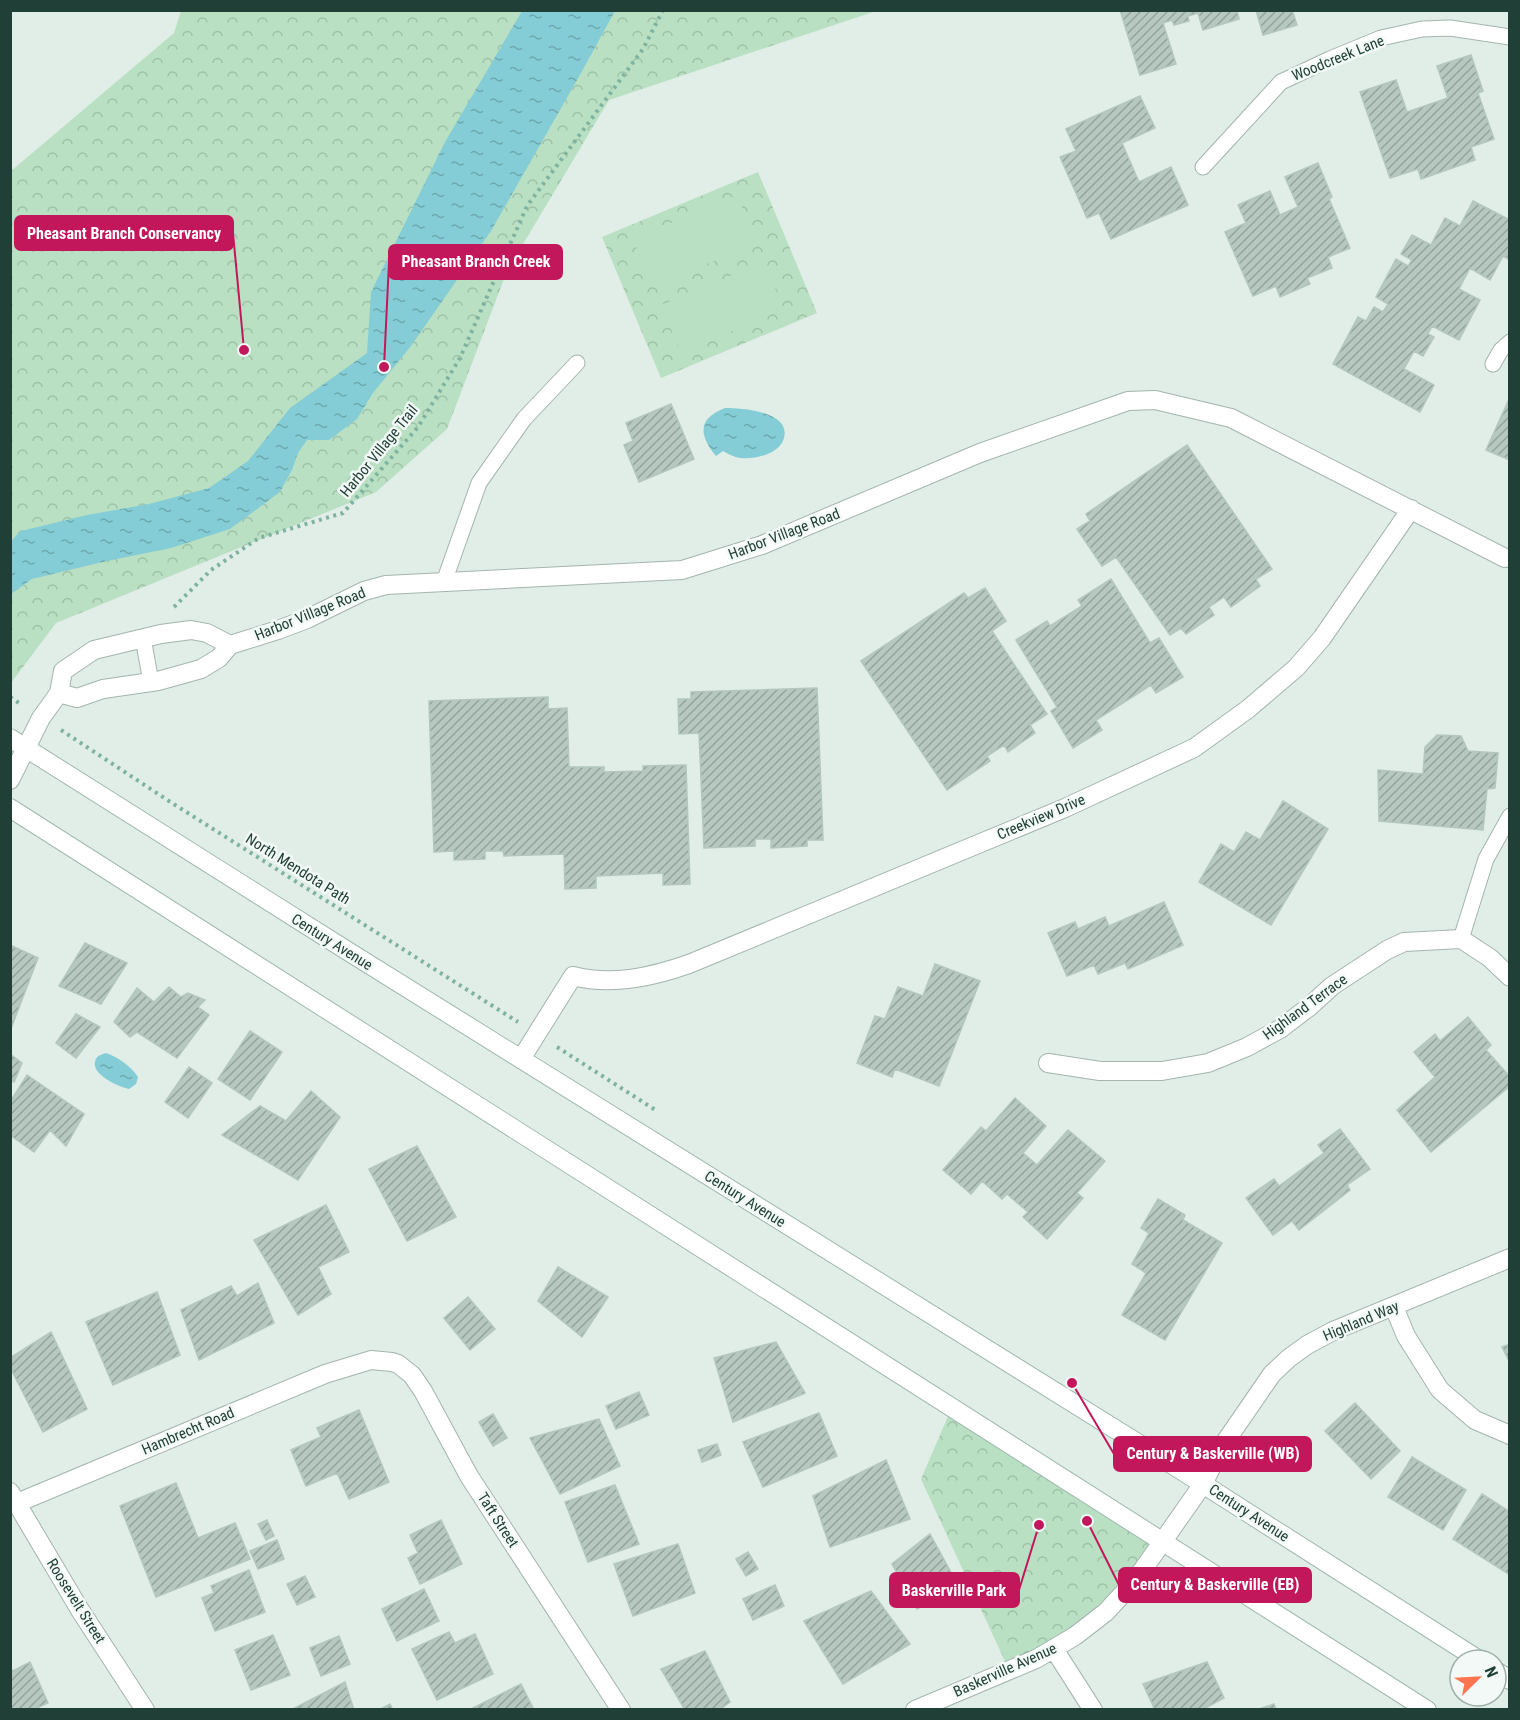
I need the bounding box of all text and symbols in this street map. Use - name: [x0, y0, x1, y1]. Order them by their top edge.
- street label: Woodcreek Lane: [1289, 31, 1387, 85]
- callout: Pheasant Branch Conservancy: [15, 216, 233, 250]
- text: Pheasant Branch Conservancy: [27, 224, 221, 243]
- callout: Pheasant Branch Creek: [389, 245, 562, 279]
- text: Pheasant Branch Creek: [401, 252, 551, 271]
- street label: Harbor Village Trail: [336, 401, 422, 501]
- street label: Harbor Village Road: [726, 504, 842, 564]
- street label: Harbor Village Road: [252, 584, 368, 644]
- street label: Creekview Drive: [994, 790, 1088, 844]
- street label: North Mendota Path: [242, 830, 354, 908]
- street label: Century Avenue: [288, 910, 376, 974]
- street label: Highland Terrace: [1259, 970, 1351, 1044]
- street label: Century Avenue: [701, 1167, 789, 1231]
- street label: Highland Way: [1320, 1297, 1402, 1345]
- street label: Hambrecht Road: [139, 1403, 237, 1459]
- callout: Century & Baskerville (WB): [1114, 1437, 1311, 1471]
- text: Century & Baskerville (WB): [1126, 1444, 1300, 1463]
- street label: Century Avenue: [1205, 1480, 1293, 1546]
- street label: Taft Street: [474, 1489, 522, 1551]
- street label: Roosevelt Street: [43, 1555, 109, 1647]
- callout: Century & Baskerville (EB): [1119, 1568, 1311, 1602]
- callout: Baskerville Park: [890, 1573, 1019, 1607]
- text: Century & Baskerville (EB): [1131, 1575, 1299, 1594]
- text: Baskerville Park: [902, 1581, 1007, 1600]
- street label: Baskerville Avenue: [951, 1639, 1059, 1701]
- north arrow: [1448, 1648, 1508, 1708]
- text: N: [1481, 1664, 1502, 1680]

